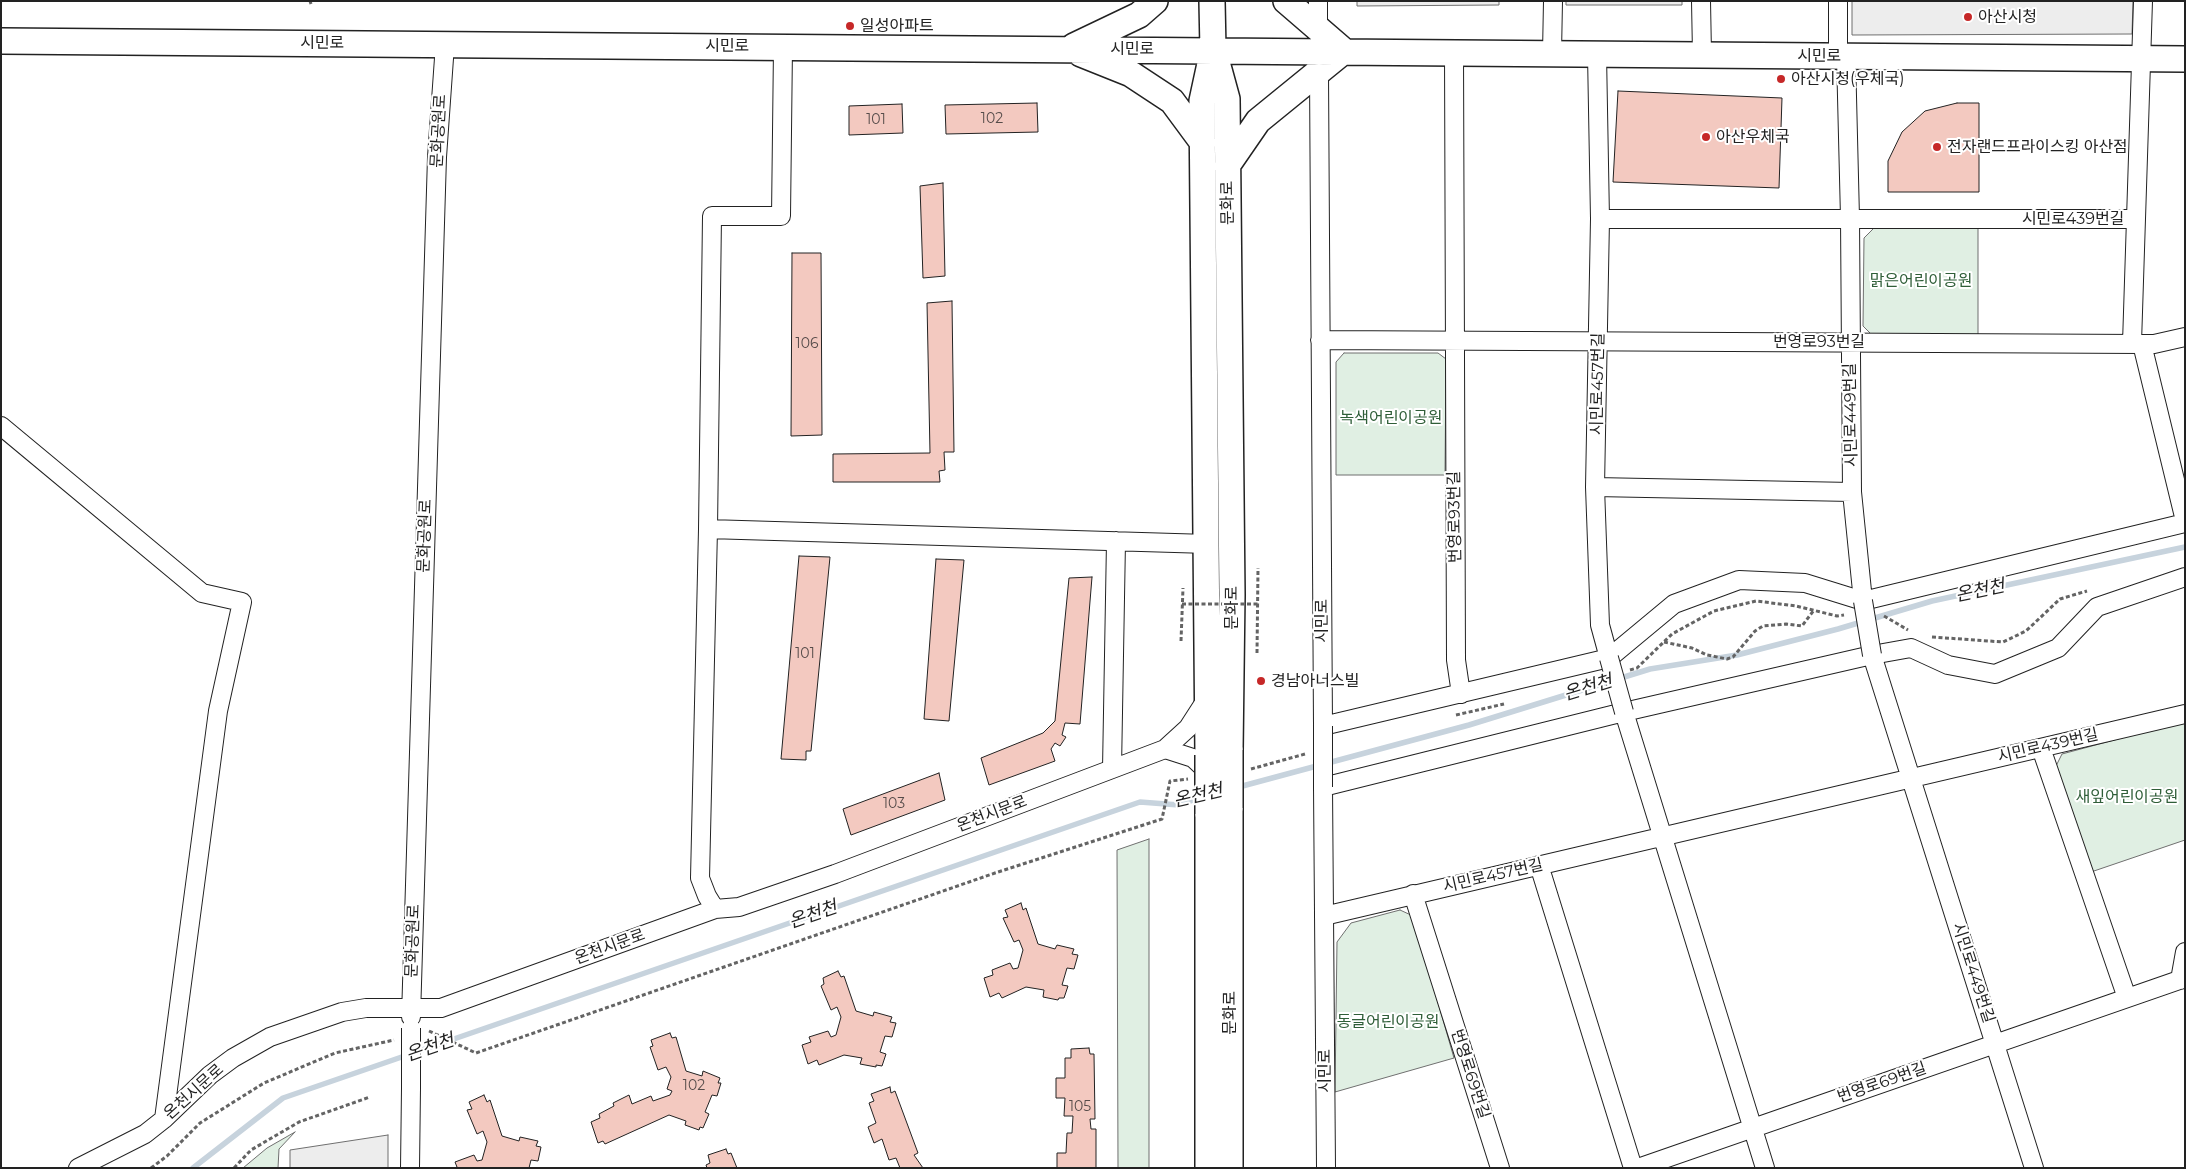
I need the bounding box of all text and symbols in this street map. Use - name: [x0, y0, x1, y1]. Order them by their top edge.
- place label: 아산시청: [1978, 7, 2037, 27]
- marker: 아산시청: [1962, 11, 1974, 23]
- place label: 일성아파트: [860, 16, 934, 36]
- marker: 일성아파트: [844, 20, 856, 32]
- street label: 시민로: [300, 33, 344, 53]
- street label: 시민로: [705, 36, 749, 56]
- street label: 시민로: [1110, 39, 1154, 59]
- street label: 시민로: [1797, 46, 1841, 66]
- place label: 아산시청(우체국): [1791, 69, 1905, 89]
- marker: 아산시청(우체국): [1775, 73, 1787, 85]
- street label: 문화공원로: [427, 94, 451, 168]
- house number: 102: [981, 111, 1003, 127]
- house number: 101: [866, 112, 886, 128]
- place label: 아산우체국: [1716, 127, 1790, 147]
- marker: 아산우체국: [1700, 131, 1712, 143]
- place label: 전자랜드프라이스킹 아산점: [1947, 137, 2128, 157]
- marker: 전자랜드프라이스킹 아산점: [1931, 141, 1943, 153]
- street label: 문화로: [1218, 181, 1238, 225]
- street label: 시민로439번길: [2022, 209, 2124, 229]
- park label: 맑은어린이공원: [1869, 271, 1973, 291]
- street label: 번영로93번길: [1773, 332, 1865, 352]
- street label: 시민로457번길: [1588, 333, 1608, 435]
- house number: 106: [796, 336, 818, 352]
- street label: 시민로449번길: [1840, 363, 1862, 467]
- park label: 녹색어린이공원: [1339, 408, 1443, 428]
- street label: 번영로93번길: [1445, 471, 1465, 563]
- street label: 문화공원로: [414, 499, 436, 573]
- water label: 온천천: [1953, 575, 2007, 607]
- street label: 문화로: [1222, 586, 1242, 630]
- street label: 시민로: [1312, 599, 1332, 643]
- house number: 101: [795, 646, 815, 662]
- water label: 온천천: [1561, 670, 1615, 706]
- place label: 경남아너스빌: [1271, 671, 1359, 691]
- marker: 경남아너스빌: [1255, 675, 1267, 687]
- street label: 시민로439번길: [1996, 725, 2100, 767]
- water label: 온천천: [1171, 780, 1225, 812]
- park label: 새잎어린이공원: [2075, 787, 2179, 807]
- street label: 온천시문로: [954, 792, 1030, 836]
- house number: 103: [883, 796, 905, 812]
- street label: 시민로457번길: [1441, 855, 1545, 897]
- water label: 온천천: [786, 897, 840, 933]
- street label: 문화공원로: [402, 904, 424, 978]
- street label: 시민로449번길: [1948, 920, 1998, 1026]
- street label: 온천시문로: [572, 925, 648, 969]
- street label: 문화로: [1220, 991, 1240, 1035]
- park label: 동글어린이공원: [1336, 1012, 1440, 1032]
- street label: 번영로69번길: [1446, 1027, 1494, 1121]
- water label: 온천천: [403, 1030, 457, 1066]
- street label: 시민로: [1315, 1049, 1335, 1093]
- street label: 번영로69번길: [1835, 1059, 1929, 1107]
- street label: 온천시문로: [160, 1060, 228, 1124]
- house number: 102: [683, 1078, 705, 1094]
- house number: 105: [1069, 1099, 1091, 1115]

